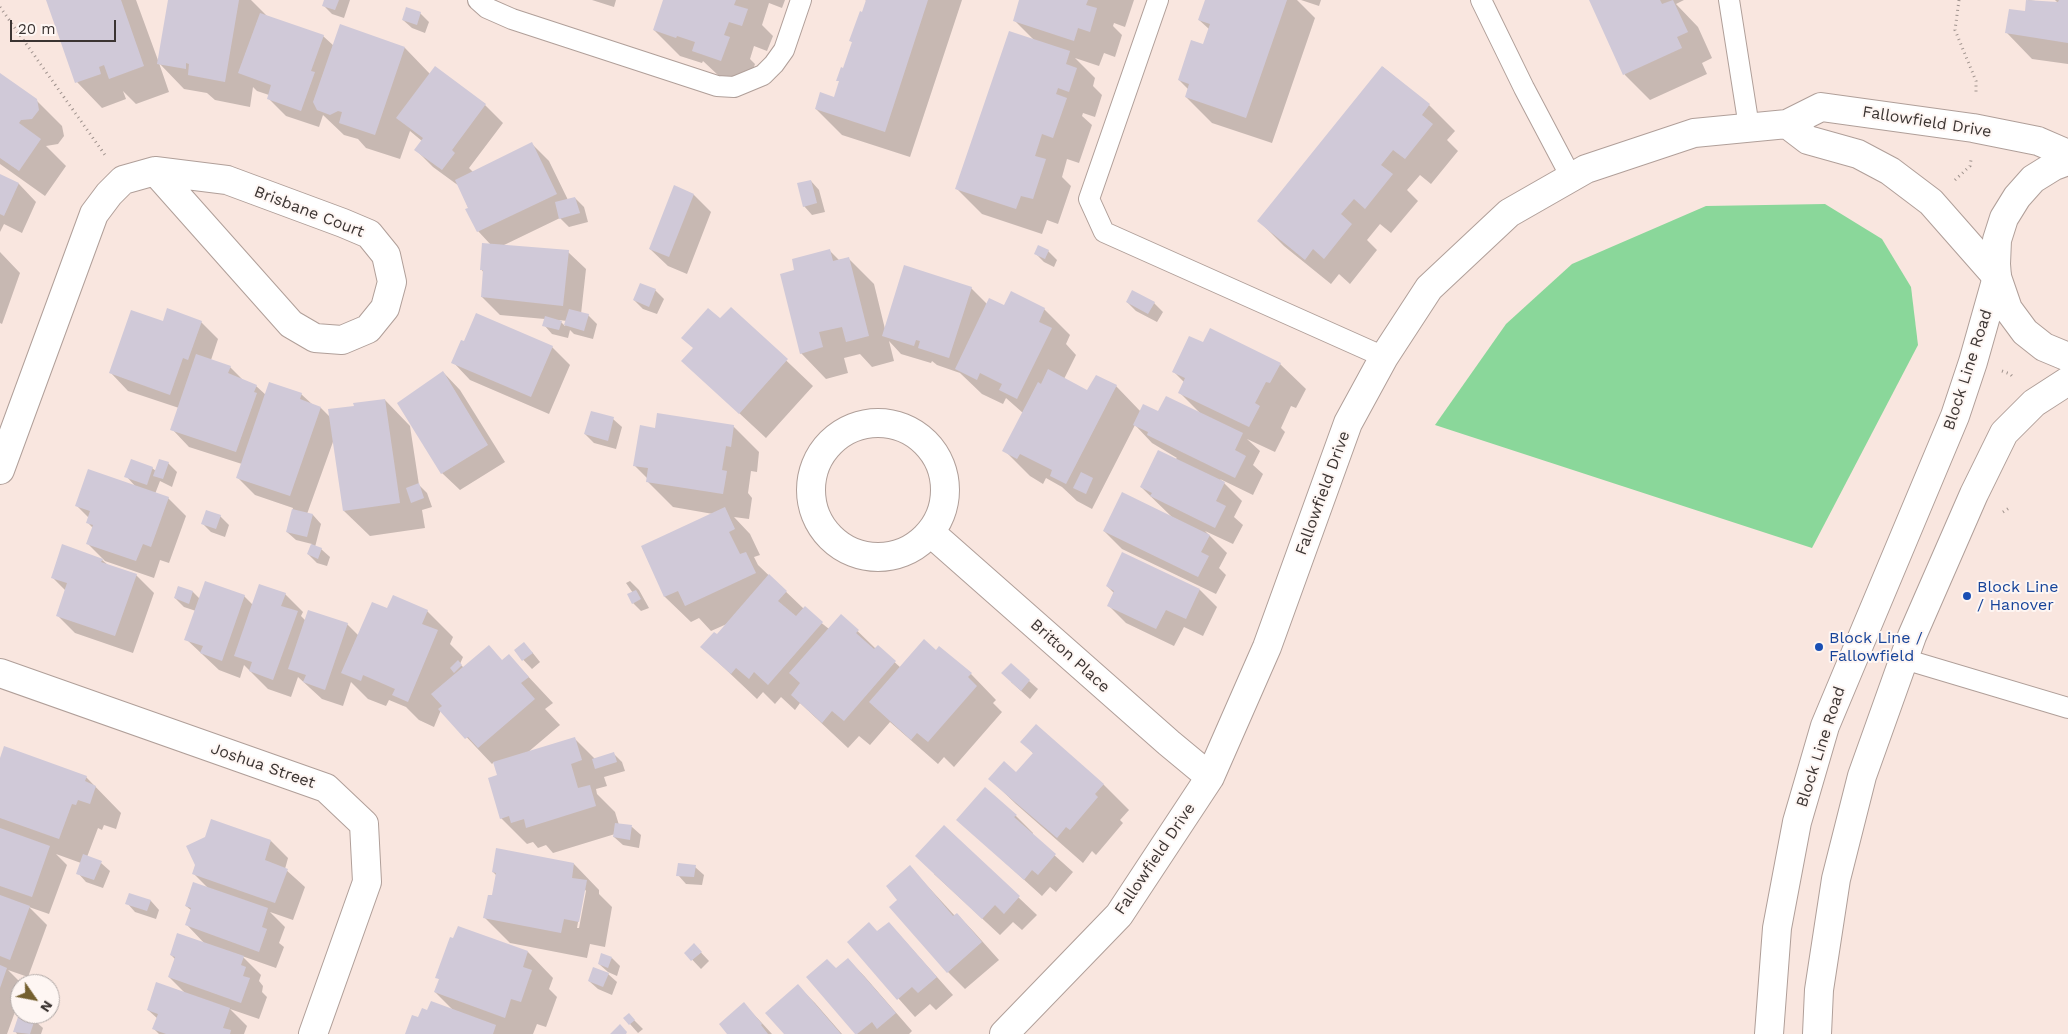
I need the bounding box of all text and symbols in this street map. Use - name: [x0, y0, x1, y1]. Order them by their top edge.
- scale bar: [12, 10, 119, 42]
- text: 20 m: [18, 20, 56, 38]
- street label: Fallowfield Drive: [1861, 102, 1993, 142]
- street label: Brisbane Court: [251, 182, 367, 242]
- street label: Block Line Road: [1939, 307, 1997, 433]
- street label: Fallowfield Drive: [1292, 428, 1354, 558]
- place label: Block Line / Hanover: [1977, 577, 2058, 615]
- marker: Block Line / Hanover: [1961, 590, 1973, 602]
- street label: Britton Place: [1026, 615, 1114, 697]
- place label: Block Line / Fallowfield: [1829, 628, 1923, 666]
- marker: Block Line / Fallowfield: [1813, 641, 1825, 653]
- street label: Block Line Road: [1792, 684, 1850, 810]
- street label: Joshua Street: [208, 739, 318, 793]
- street label: Fallowfield Drive: [1111, 800, 1199, 918]
- north arrow: [10, 974, 60, 1024]
- text: N: [37, 998, 56, 1015]

